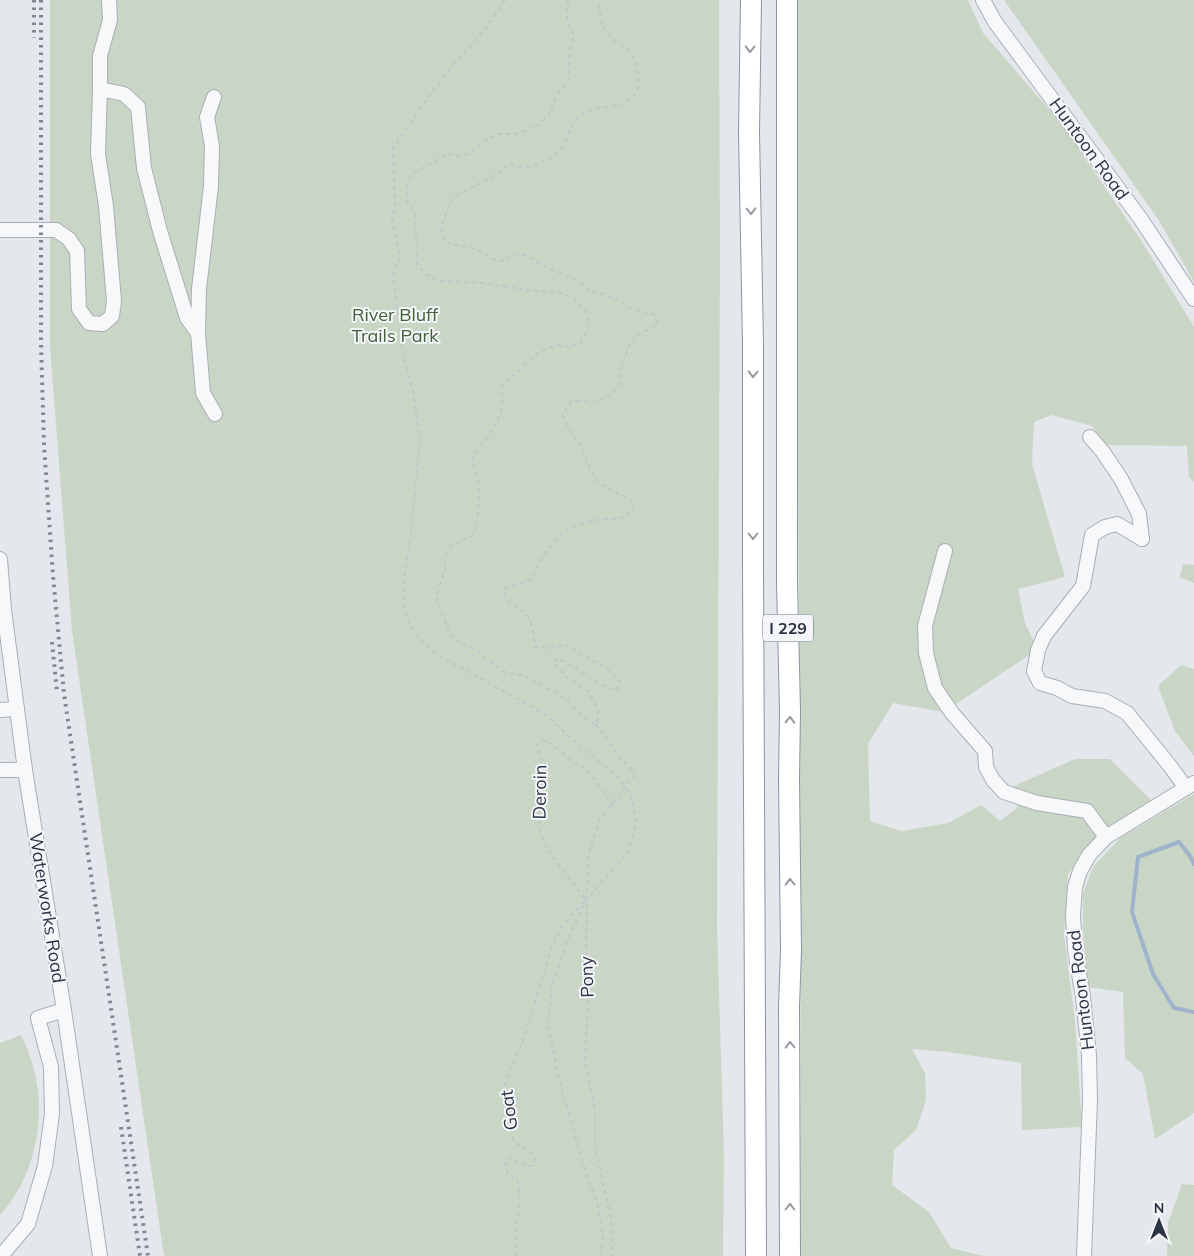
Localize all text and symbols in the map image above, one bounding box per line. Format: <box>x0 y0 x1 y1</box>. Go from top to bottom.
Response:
one-way arrow <box>745 45 755 53</box>
street label: Huntoon Road <box>1045 93 1134 204</box>
one-way arrow <box>746 208 756 215</box>
park label: River Bluff Trails Park <box>352 303 439 347</box>
one-way arrow <box>748 370 758 378</box>
one-way arrow <box>748 532 758 540</box>
road number: I 229 <box>763 614 813 641</box>
one-way arrow <box>785 716 795 724</box>
street label: Deroin <box>528 764 551 820</box>
street label: Waterworks Road <box>24 831 71 985</box>
one-way arrow <box>785 878 795 886</box>
street label: Huntoon Road <box>1062 929 1099 1051</box>
street label: Pony <box>574 955 599 998</box>
one-way arrow <box>785 1041 795 1048</box>
street label: Goat <box>495 1089 522 1132</box>
north arrow <box>1134 1196 1184 1246</box>
text: N <box>1154 1199 1164 1217</box>
one-way arrow <box>785 1203 795 1211</box>

